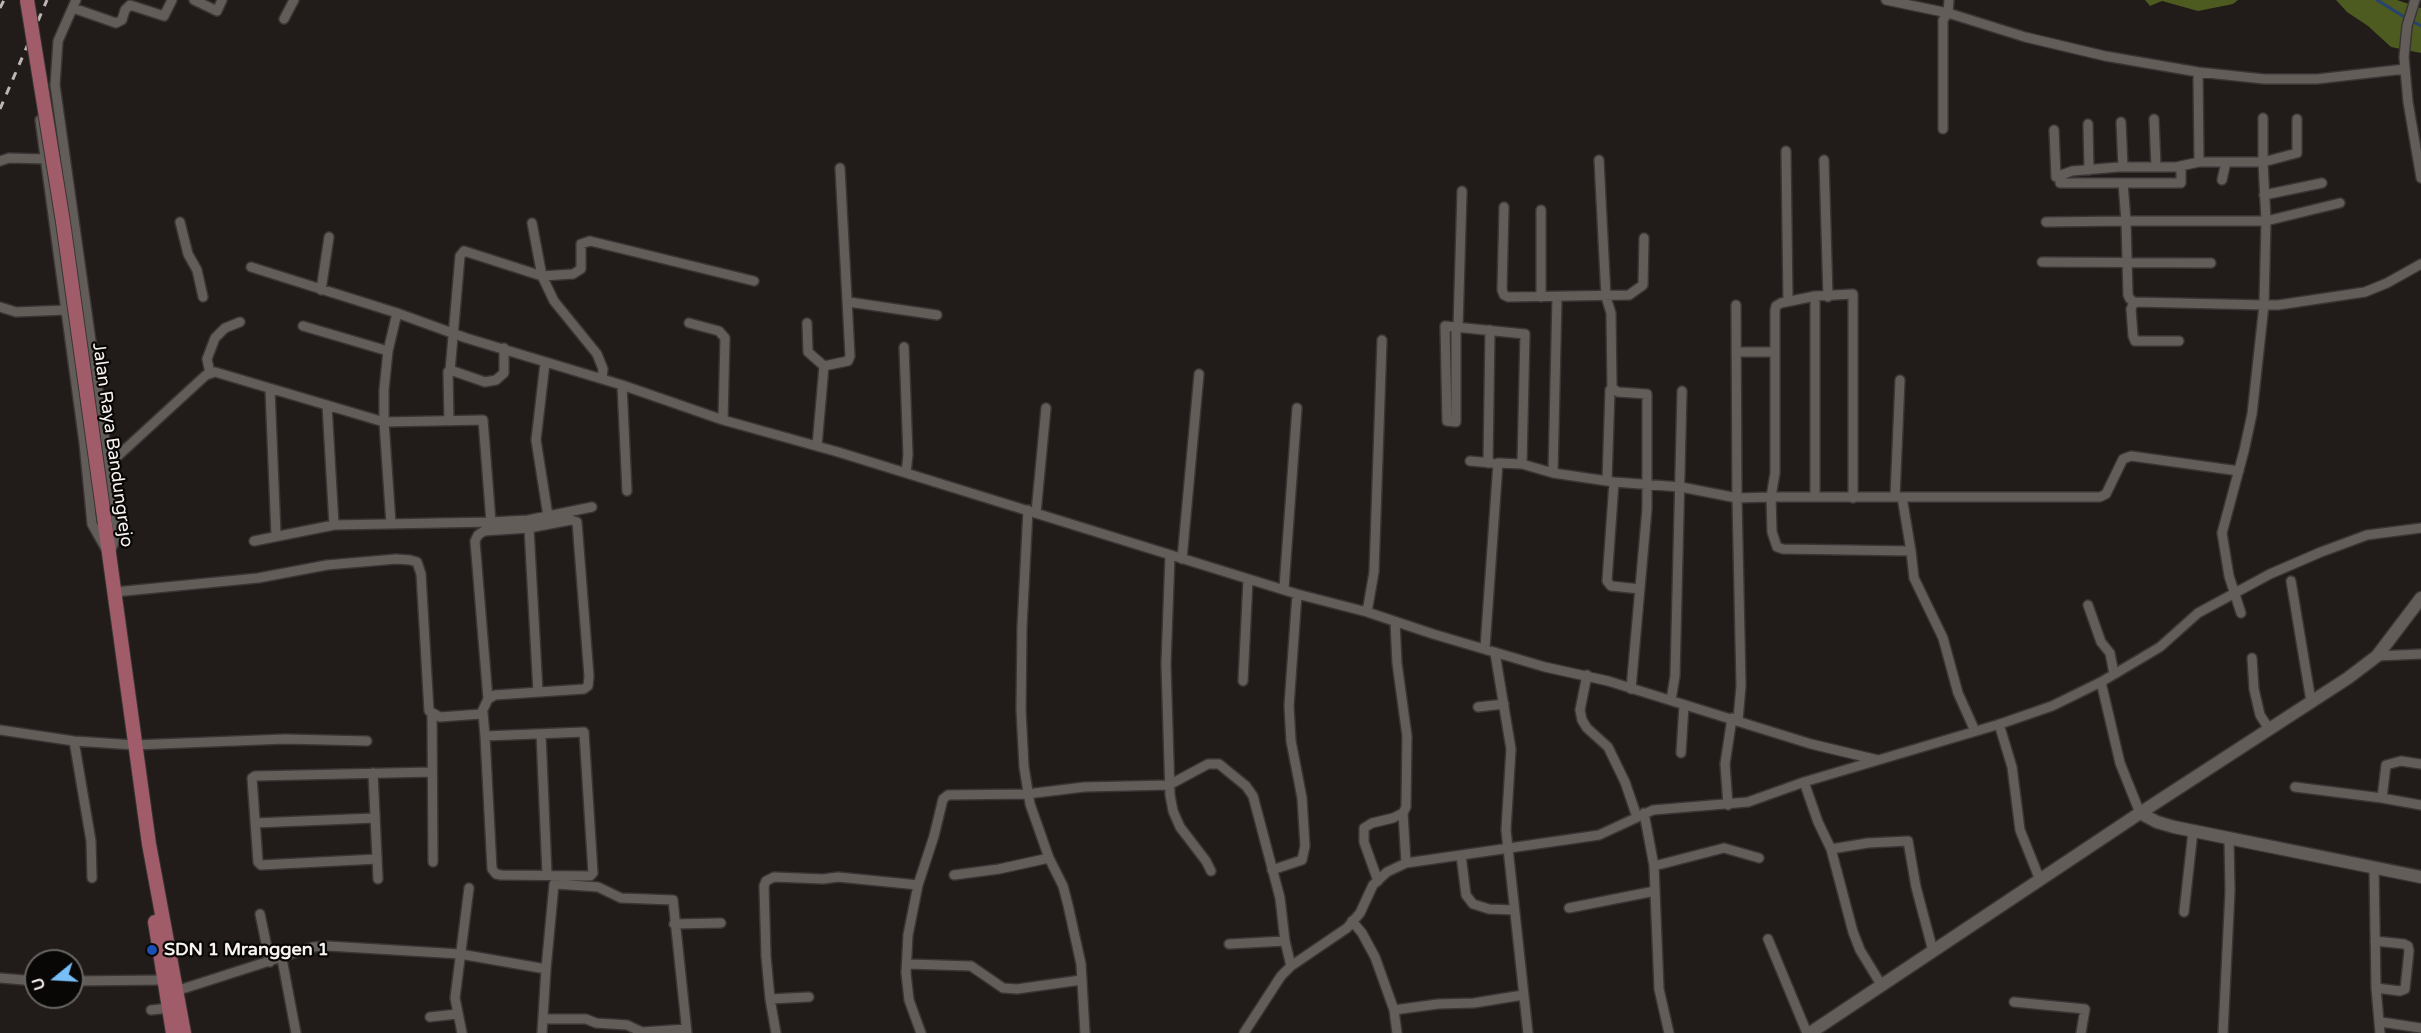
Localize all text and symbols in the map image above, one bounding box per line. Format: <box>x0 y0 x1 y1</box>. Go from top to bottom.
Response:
street label: Jalan Raya Bandungrejo <box>87 341 137 549</box>
place label: SDN 1 Mranggen 1 <box>164 939 329 961</box>
marker: SDN 1 Mranggen 1 <box>145 943 159 957</box>
north arrow <box>24 949 84 1009</box>
text: U <box>27 975 50 993</box>

